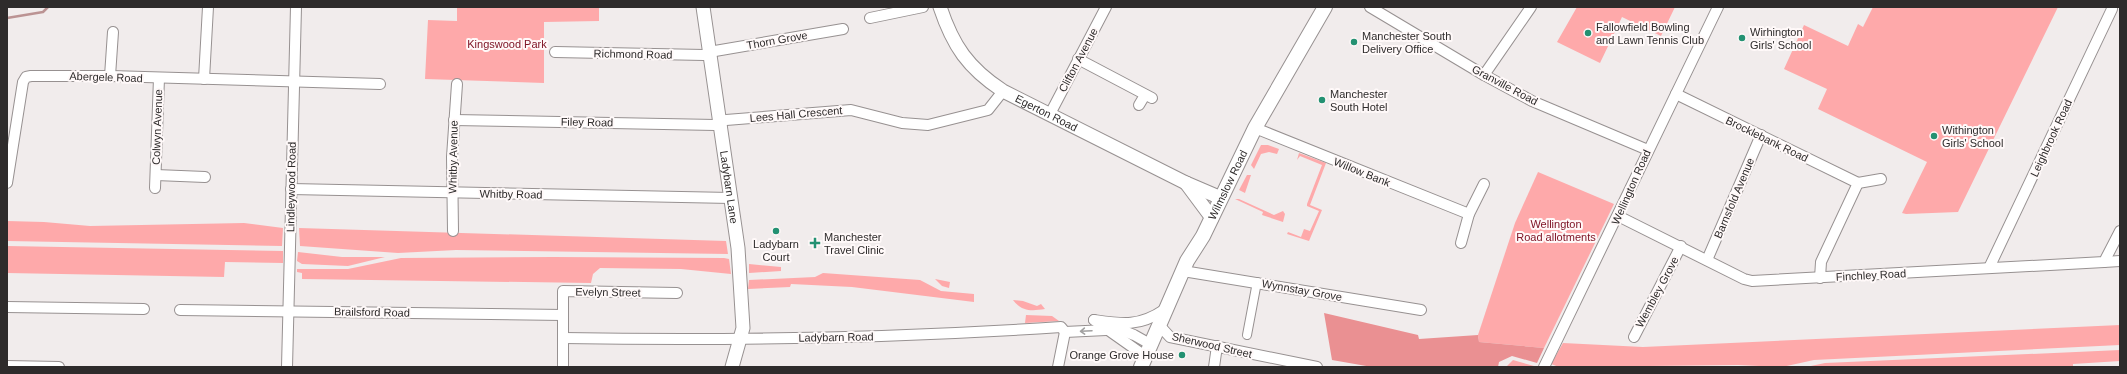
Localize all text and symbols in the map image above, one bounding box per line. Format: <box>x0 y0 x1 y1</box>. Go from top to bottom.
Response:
place label: Fallowfield Bowling and Lawn Tennis Club <box>1596 21 1704 46</box>
street label: Clifton Avenue <box>1056 26 1100 94</box>
place label: Wirhington Girls' School <box>1750 26 1811 51</box>
marker: Fallowfield Bowling and Lawn Tennis Club <box>1583 28 1593 38</box>
street label: Thorn Grove <box>746 29 808 51</box>
place label: Manchester South Delivery Office <box>1362 30 1451 55</box>
marker: Wirhington Girls' School <box>1737 33 1747 43</box>
marker: Manchester South Delivery Office <box>1349 37 1359 47</box>
park label: Kingswood Park <box>467 38 547 50</box>
street label: Richmond Road <box>593 47 673 61</box>
street label: Granville Road <box>1470 63 1540 107</box>
street label: Abergele Road <box>69 70 143 84</box>
place label: Manchester South Hotel <box>1330 88 1388 113</box>
street label: Colwyn Avenue <box>150 89 164 165</box>
street label: Egerton Road <box>1013 92 1079 133</box>
marker: Manchester South Hotel <box>1317 95 1327 105</box>
street label: Leighbrook Road <box>2028 97 2074 179</box>
street label: Lees Hall Crescent <box>749 104 843 124</box>
street label: Brocklebank Road <box>1724 114 1810 164</box>
street label: Filey Road <box>561 116 613 128</box>
street label: Whitby Avenue <box>446 120 460 194</box>
place label: Withington Girls' School <box>1942 124 2003 149</box>
marker: Withington Girls' School <box>1929 131 1939 141</box>
street label: Lindleywood Road <box>284 142 298 232</box>
street label: Wilmslow Road <box>1206 148 1249 222</box>
street label: Wellington Road <box>1609 148 1653 226</box>
street label: Ladybarn Lane <box>718 150 740 224</box>
street label: Willow Bank <box>1332 155 1392 189</box>
street label: Barnsfold Avenue <box>1712 156 1756 240</box>
street label: Whitby Road <box>479 187 543 201</box>
park label: Wellington Road allotments <box>1516 218 1596 243</box>
marker: Ladybarn Court <box>771 226 781 236</box>
place label: Manchester Travel Clinic <box>824 231 885 256</box>
marker: Manchester Travel Clinic <box>809 237 821 249</box>
place label: Ladybarn Court <box>753 238 799 263</box>
street label: Wembley Grove <box>1633 254 1681 330</box>
street label: Finchley Road <box>1836 267 1906 283</box>
street label: Wynnstay Grove <box>1261 277 1343 303</box>
street label: Evelyn Street <box>575 285 641 299</box>
street label: Brailsford Road <box>334 305 410 319</box>
one-way arrow <box>1080 327 1093 334</box>
street label: Ladybarn Road <box>798 330 874 344</box>
street label: Sherwood Street <box>1171 330 1253 360</box>
place label: Orange Grove House <box>1069 349 1174 361</box>
marker: Orange Grove House <box>1177 350 1187 360</box>

